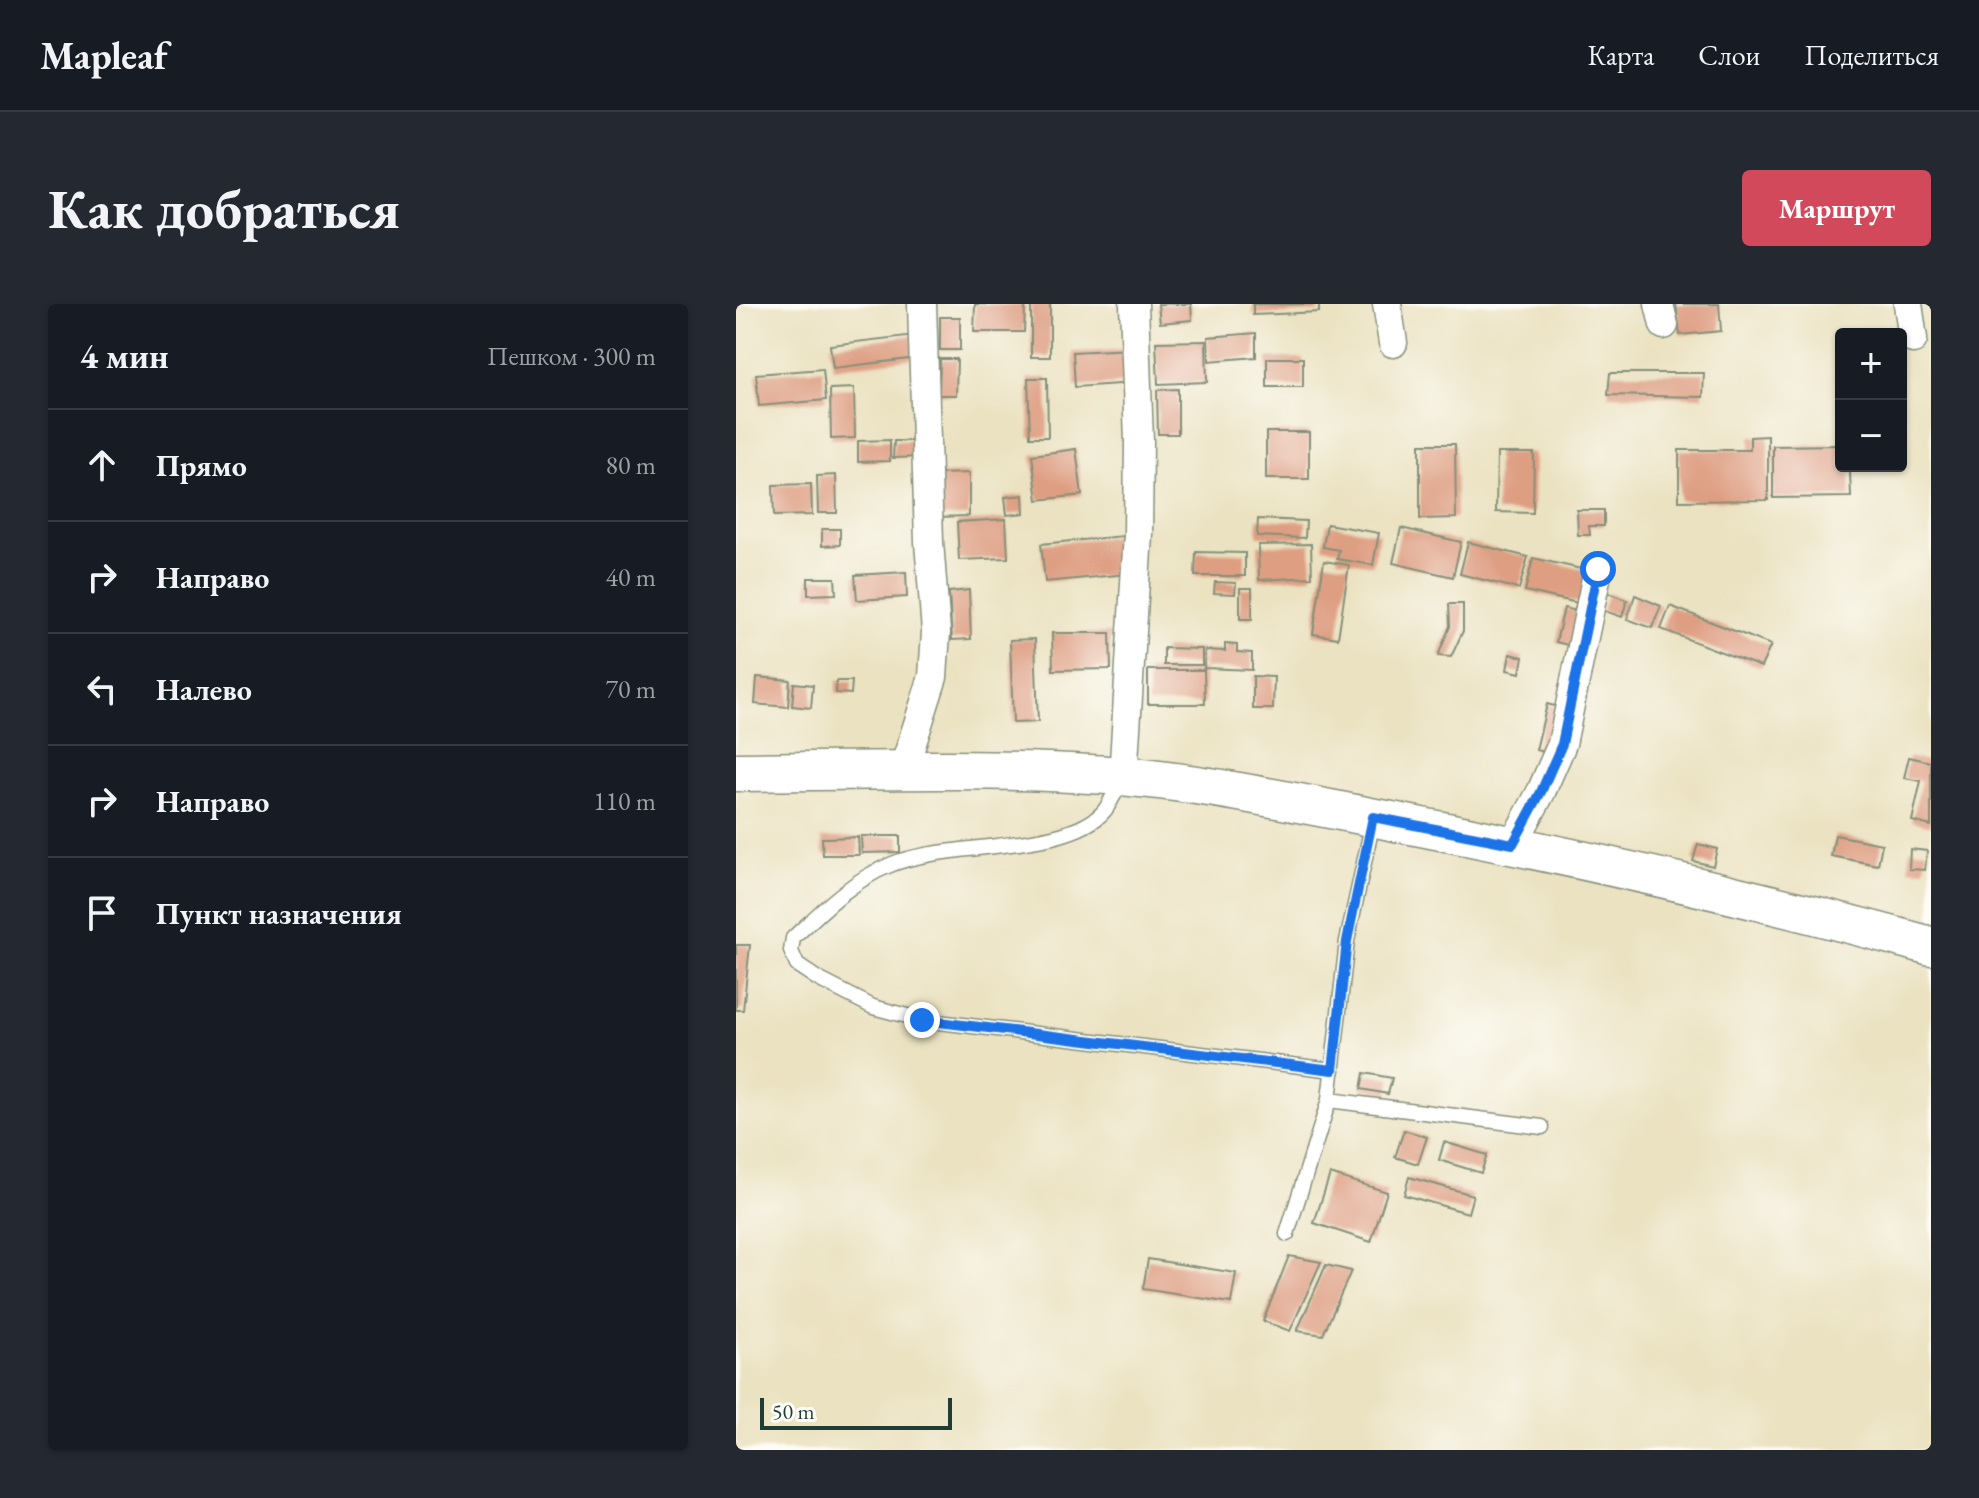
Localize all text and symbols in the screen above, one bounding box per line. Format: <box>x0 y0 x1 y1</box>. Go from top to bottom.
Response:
text: Mapleaf <box>40 31 167 80</box>
text: Карта <box>1587 37 1654 73</box>
text: Слои <box>1698 37 1760 73</box>
text: Поделиться <box>1804 37 1939 73</box>
button: Маршрут <box>1742 170 1931 246</box>
text: Как добраться <box>48 172 400 245</box>
map controls <box>1835 328 1907 472</box>
button: + <box>1835 328 1907 400</box>
text: 4 мин <box>80 334 169 378</box>
text: Пешком · 300 m <box>487 339 656 373</box>
button: − <box>1835 400 1907 472</box>
icon: ahead <box>80 443 124 487</box>
text: Прямо <box>156 446 247 485</box>
text: 80 m <box>606 448 656 482</box>
route start <box>1580 551 1616 587</box>
icon: right <box>80 555 124 599</box>
text: Направо <box>156 558 269 597</box>
text: 40 m <box>606 560 656 594</box>
icon: left <box>80 667 124 711</box>
text: Налево <box>156 670 252 709</box>
text: 70 m <box>606 672 656 706</box>
icon: right <box>80 779 124 823</box>
text: Направо <box>156 782 269 821</box>
text: 110 m <box>593 784 656 818</box>
icon: arrive <box>80 891 124 935</box>
text: Пункт назначения <box>156 894 402 933</box>
route end <box>904 1002 940 1038</box>
scale bar <box>760 1394 952 1430</box>
text: 50 m <box>772 1397 815 1426</box>

